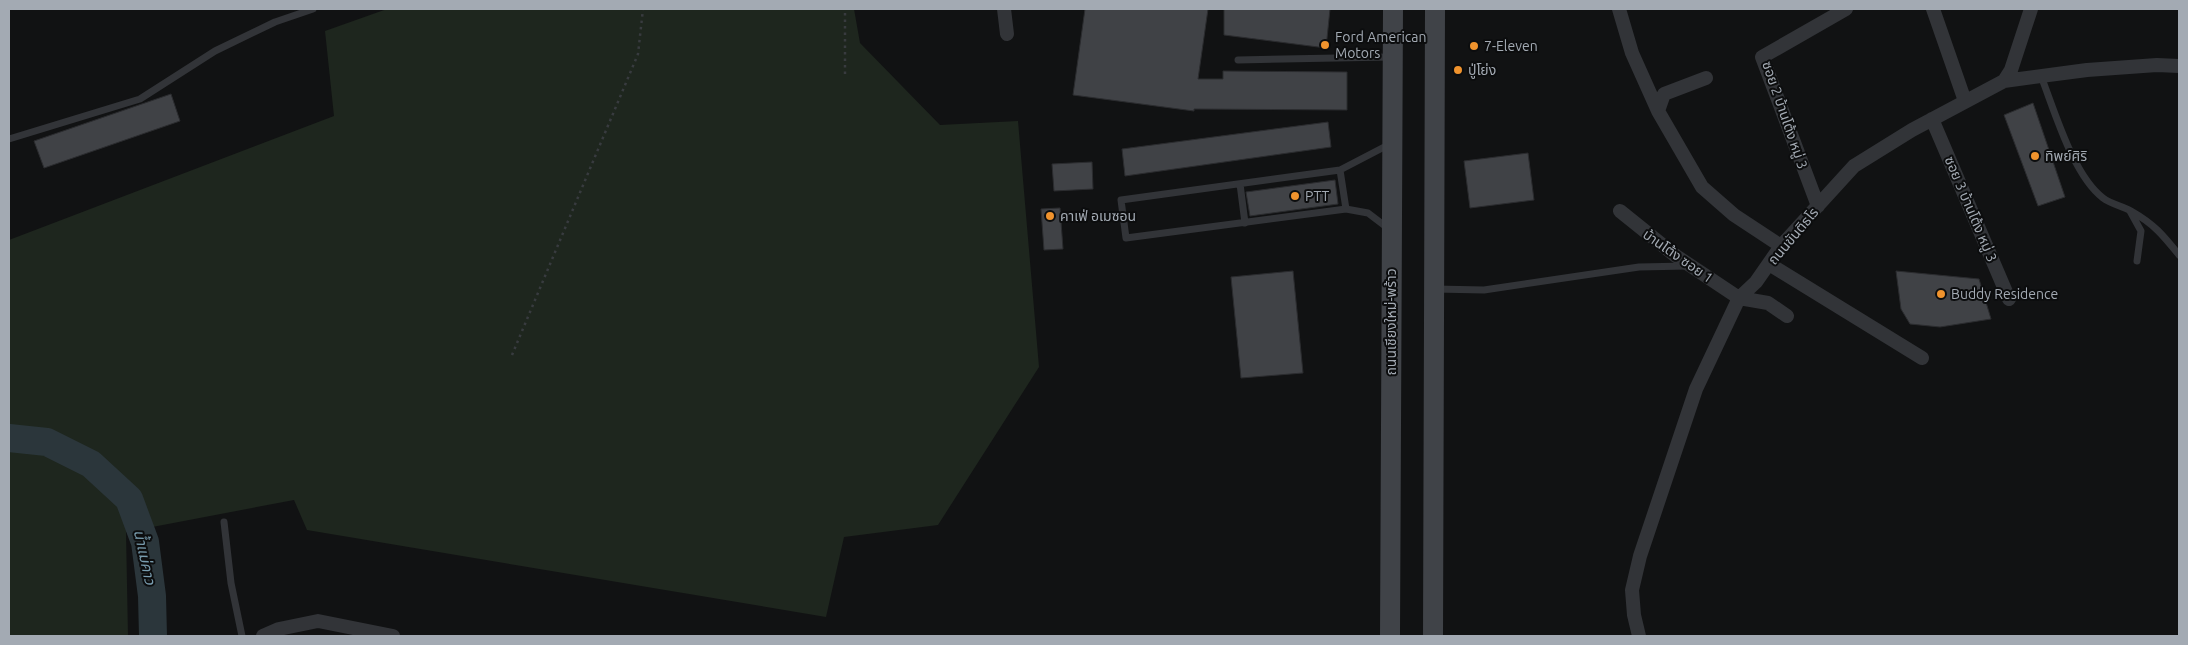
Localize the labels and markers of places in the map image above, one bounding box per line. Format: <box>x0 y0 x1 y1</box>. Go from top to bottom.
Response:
place label: Ford American Motors <box>1335 29 1427 61</box>
place label: 7-Eleven <box>1484 38 1538 54</box>
marker: Ford American Motors <box>1319 39 1331 51</box>
marker: 7-Eleven <box>1468 40 1480 52</box>
place label: ปู่โย่ง <box>1468 62 1496 79</box>
marker: ปู่โย่ง <box>1452 64 1464 76</box>
place label: ทิพย์ศิริ <box>2045 148 2087 164</box>
marker: ทิพย์ศิริ <box>2029 150 2041 162</box>
place label: PTT <box>1305 188 1330 204</box>
marker: PTT <box>1289 190 1301 202</box>
place label: คาเฟ่ อเมซอน <box>1060 208 1136 224</box>
marker: คาเฟ่ อเมซอน <box>1044 210 1056 222</box>
place label: Buddy Residence <box>1951 286 2058 302</box>
marker: Buddy Residence <box>1935 288 1947 300</box>

